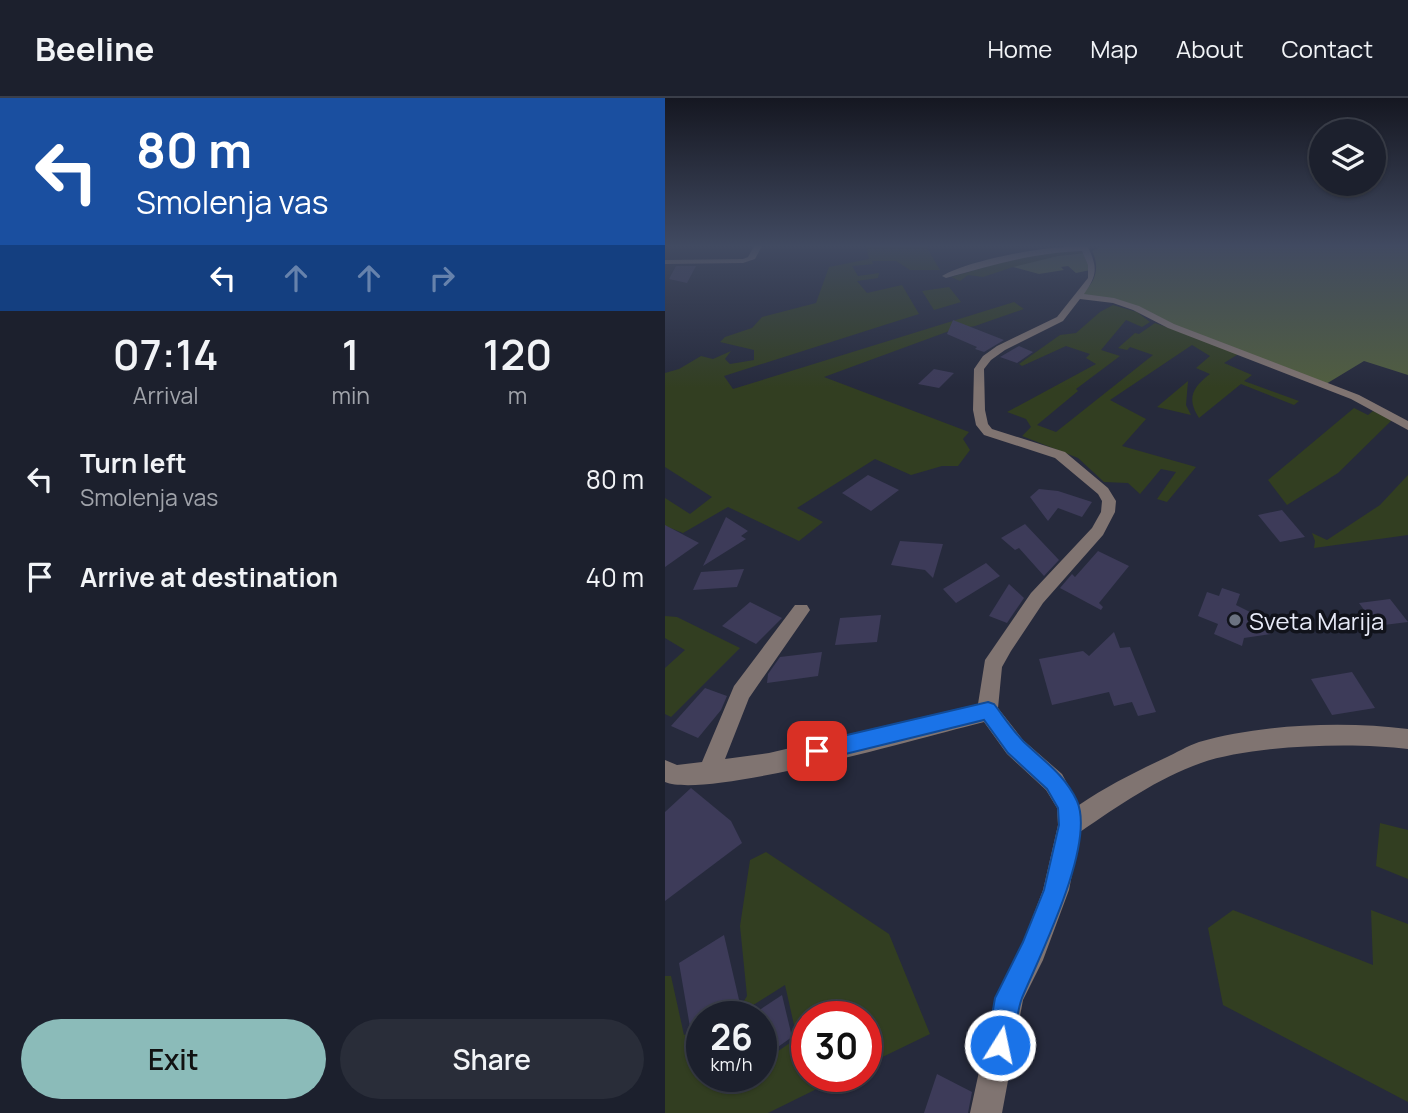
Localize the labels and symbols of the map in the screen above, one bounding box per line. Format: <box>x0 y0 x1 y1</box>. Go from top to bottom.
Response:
place label: Sveta Marija <box>1249 604 1384 637</box>
marker: Sveta Marija <box>1227 612 1243 628</box>
pin <box>787 721 847 781</box>
speed limit sign: 30 <box>791 1001 882 1092</box>
position arrow <box>963 1008 1037 1082</box>

